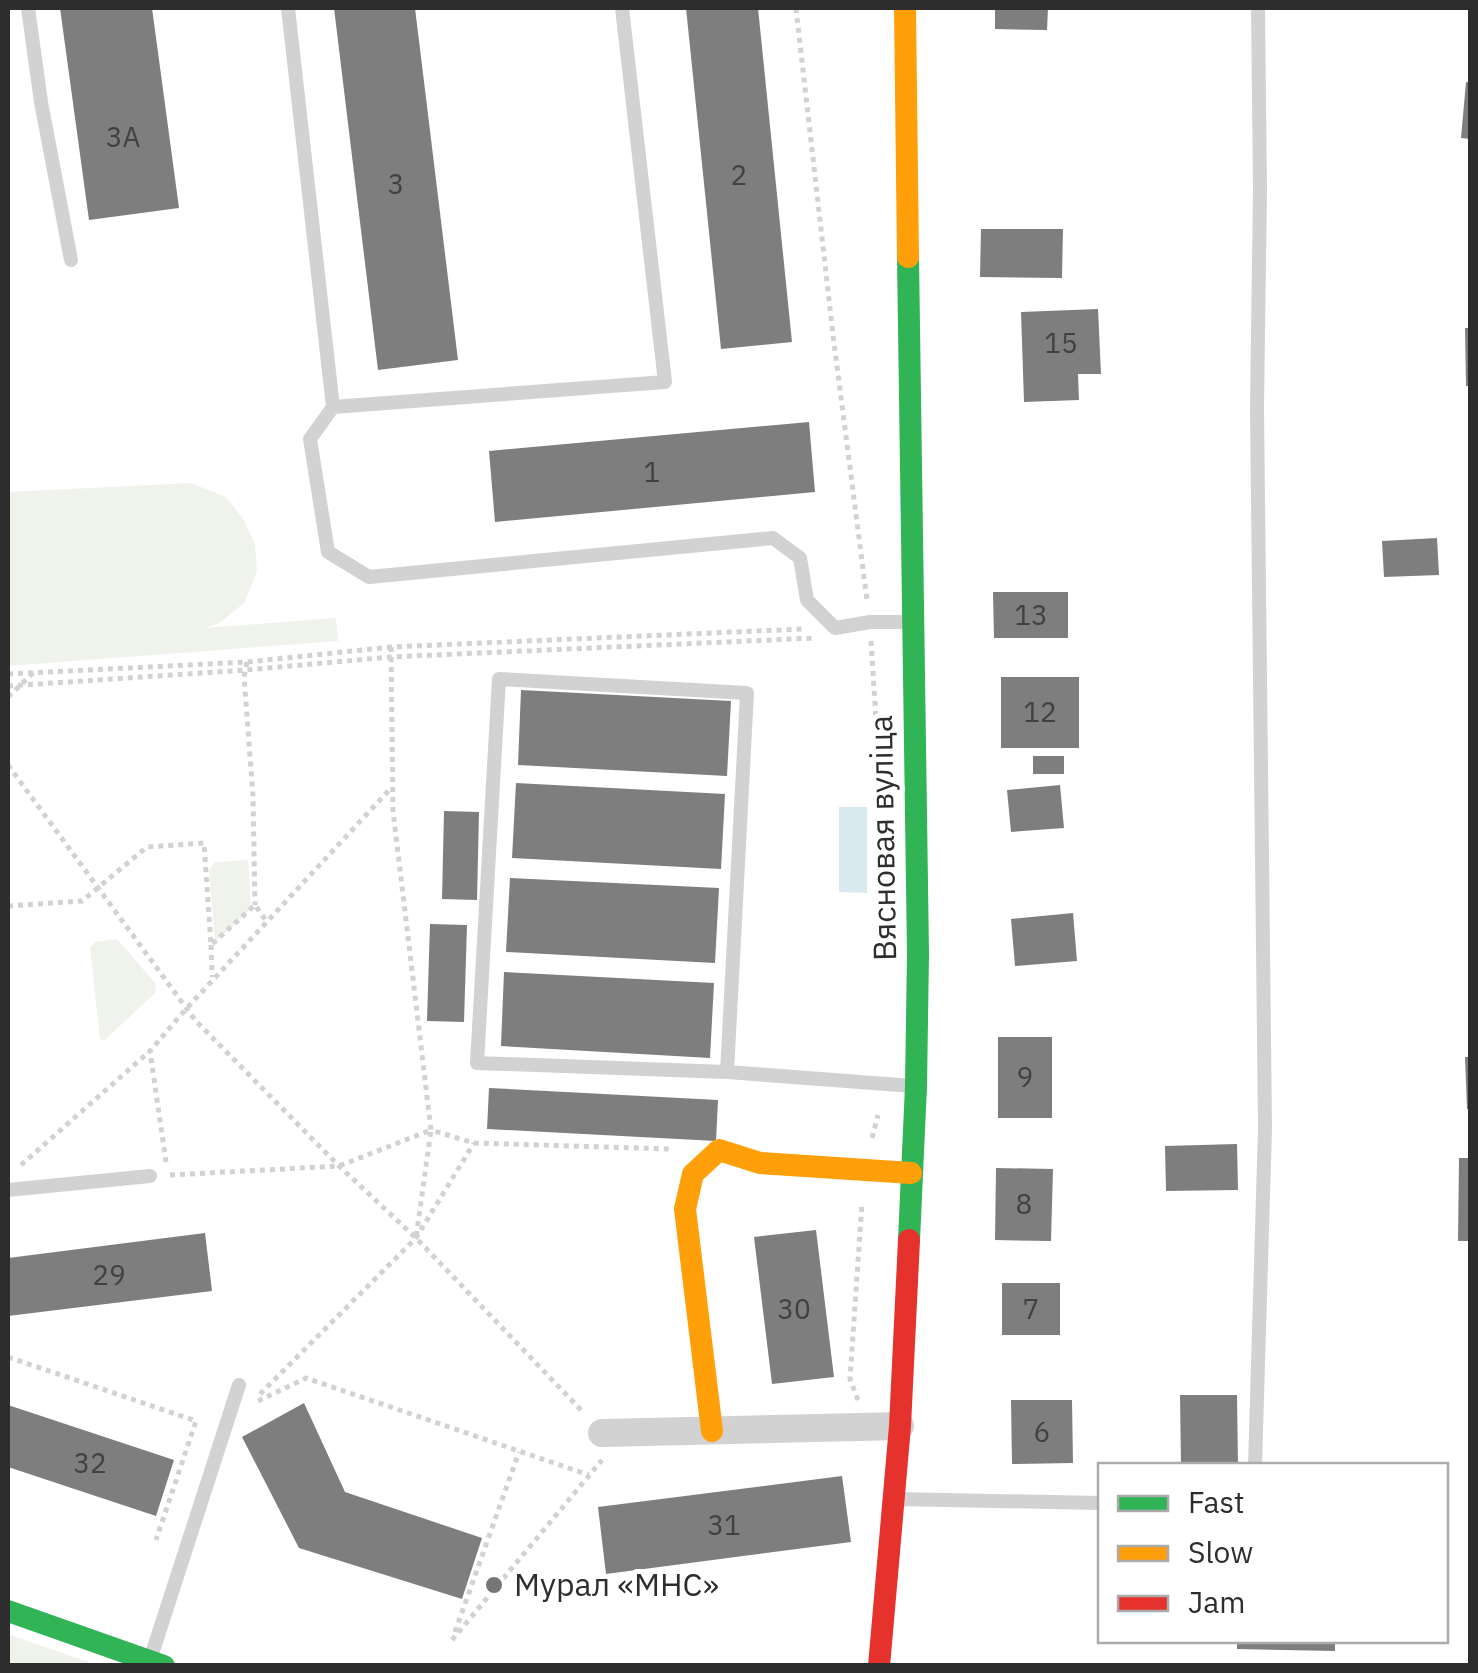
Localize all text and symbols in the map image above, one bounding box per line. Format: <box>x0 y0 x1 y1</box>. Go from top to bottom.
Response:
house number: 3А <box>106 118 140 155</box>
house number: 2 <box>731 156 747 193</box>
house number: 3 <box>388 165 404 202</box>
house number: 15 <box>1044 324 1078 361</box>
house number: 1 <box>644 453 660 490</box>
house number: 13 <box>1014 596 1048 633</box>
house number: 12 <box>1023 693 1057 730</box>
street label: Вясновая вуліца <box>859 715 905 961</box>
house number: 9 <box>1017 1058 1033 1095</box>
house number: 8 <box>1016 1185 1032 1222</box>
house number: 29 <box>92 1256 126 1293</box>
house number: 30 <box>777 1290 811 1327</box>
house number: 7 <box>1023 1290 1039 1327</box>
house number: 6 <box>1034 1413 1050 1450</box>
house number: 32 <box>73 1444 107 1481</box>
legend <box>1098 1463 1448 1643</box>
text: Fast <box>1188 1482 1245 1521</box>
house number: 31 <box>707 1506 741 1543</box>
text: Slow <box>1188 1532 1253 1571</box>
place label: Мурал «МНС» <box>514 1563 719 1605</box>
marker: Мурал «МНС» <box>483 1574 505 1596</box>
text: Jam <box>1188 1582 1246 1621</box>

